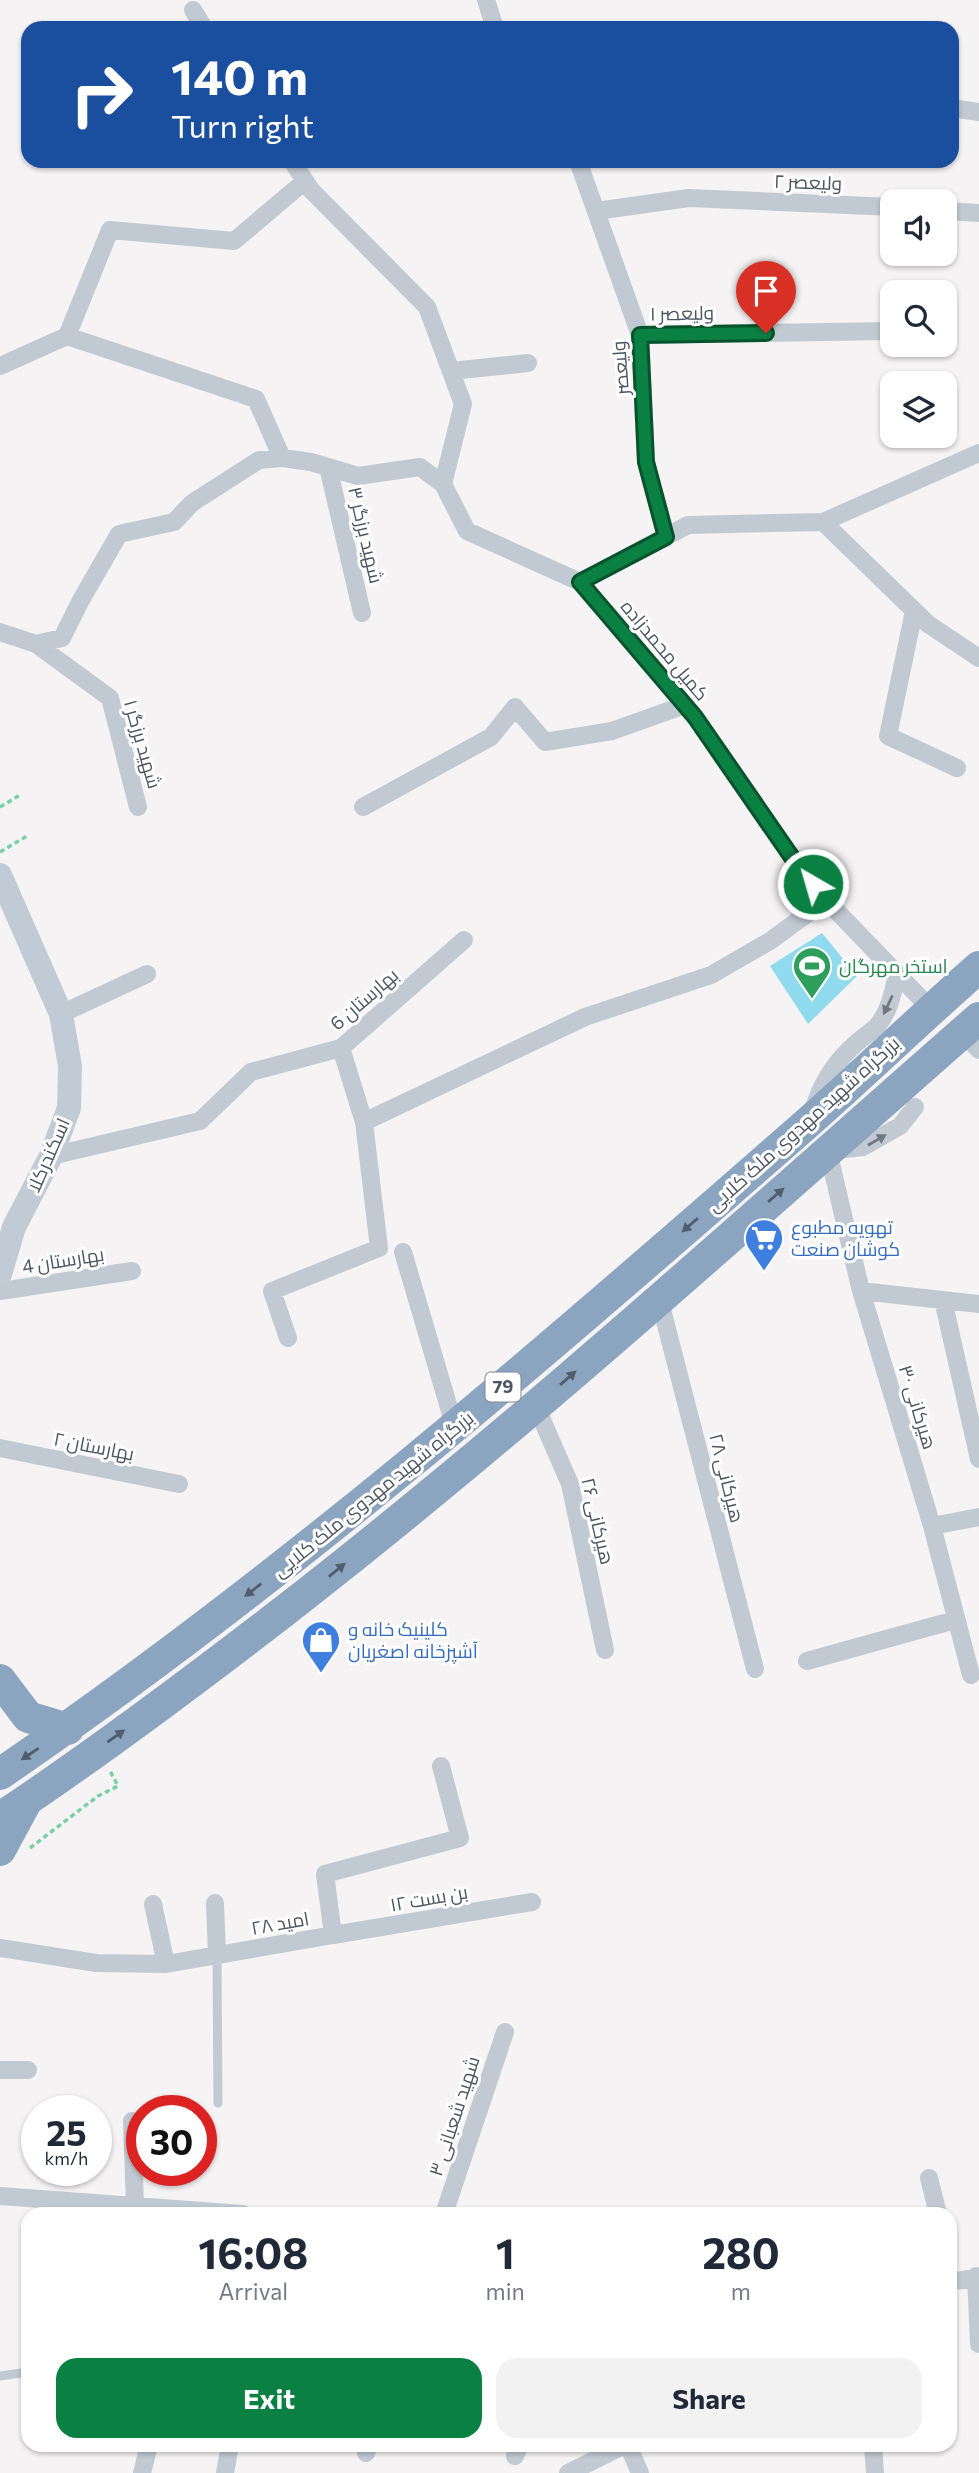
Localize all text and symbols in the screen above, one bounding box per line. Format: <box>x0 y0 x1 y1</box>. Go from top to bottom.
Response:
text: 140 m <box>171 45 308 105</box>
icon: right <box>56 49 147 140</box>
text: Turn right <box>171 105 314 145</box>
street label: ولیعصر ۲ <box>774 169 842 195</box>
map controls <box>880 189 957 448</box>
button: sound <box>880 189 957 266</box>
pin <box>736 261 796 333</box>
icon: arrive <box>747 272 785 310</box>
button: search <box>880 280 957 357</box>
street label: ولیعصر ۱ <box>650 300 714 326</box>
street label: ولیعصر <box>606 340 634 397</box>
button: layers <box>880 371 957 448</box>
street label: شهید برزگر ۳ <box>343 484 389 586</box>
street label: کمیل محمدزاده <box>616 595 714 705</box>
street label: شهید برزگر ۱ <box>119 697 167 791</box>
position arrow <box>776 847 850 921</box>
sports icon: استخر مهرگان <box>791 945 833 1000</box>
place label: استخر مهرگان <box>839 954 948 978</box>
street label: بهارستان 6 <box>325 963 403 1035</box>
one-way arrow <box>882 995 894 1015</box>
street label: بزرگراه شهید مهدوی ملک کلایی <box>702 1031 904 1217</box>
street label: اسکندرکلا <box>21 1114 75 1196</box>
one-way arrow <box>867 1134 887 1146</box>
one-way arrow <box>768 1188 785 1204</box>
place label: تهویه مطبوع کوشان صنعت <box>791 1215 900 1261</box>
one-way arrow <box>682 1217 699 1232</box>
supermarket icon: تهویه مطبوع کوشان صنعت <box>743 1217 785 1272</box>
street label: بهارستان 4 <box>20 1242 106 1278</box>
street label: هیرکانی ۳۰ <box>894 1362 942 1452</box>
one-way arrow <box>560 1371 577 1386</box>
road number: 79 <box>486 1372 520 1402</box>
street label: بزرگراه شهید مهدوی ملک کلایی <box>268 1406 478 1582</box>
street label: بهارستان ۲ <box>52 1426 136 1466</box>
street label: هیرکانی ۲۸ <box>704 1431 750 1525</box>
street label: هیرکانی ۲۶ <box>576 1475 620 1567</box>
one-way arrow <box>327 1562 345 1577</box>
one-way arrow <box>244 1583 262 1598</box>
place label: کلینیک خانه و آشپزخانه اصغریان <box>348 1617 478 1664</box>
shop icon: کلینیک خانه و آشپزخانه اصغریان <box>300 1619 342 1674</box>
one-way arrow <box>107 1729 125 1743</box>
one-way arrow <box>20 1747 39 1760</box>
street label: بن بست ۱۲ <box>388 1879 470 1917</box>
street label: امید ۲۸ <box>249 1906 311 1939</box>
street label: شهید شعبانی ۳ <box>423 2053 485 2179</box>
speed limit sign: 30 <box>126 2095 217 2186</box>
text: 25 <box>46 2110 87 2153</box>
text: km/h <box>45 2147 88 2169</box>
text: 16:08 <box>198 2226 308 2278</box>
text: 1 <box>496 2226 515 2278</box>
text: 280 <box>702 2226 780 2278</box>
text: Arrival <box>219 2277 288 2305</box>
text: min <box>486 2277 525 2305</box>
text: m <box>731 2277 751 2305</box>
button: Exit <box>56 2358 482 2438</box>
button: Share <box>496 2358 922 2438</box>

